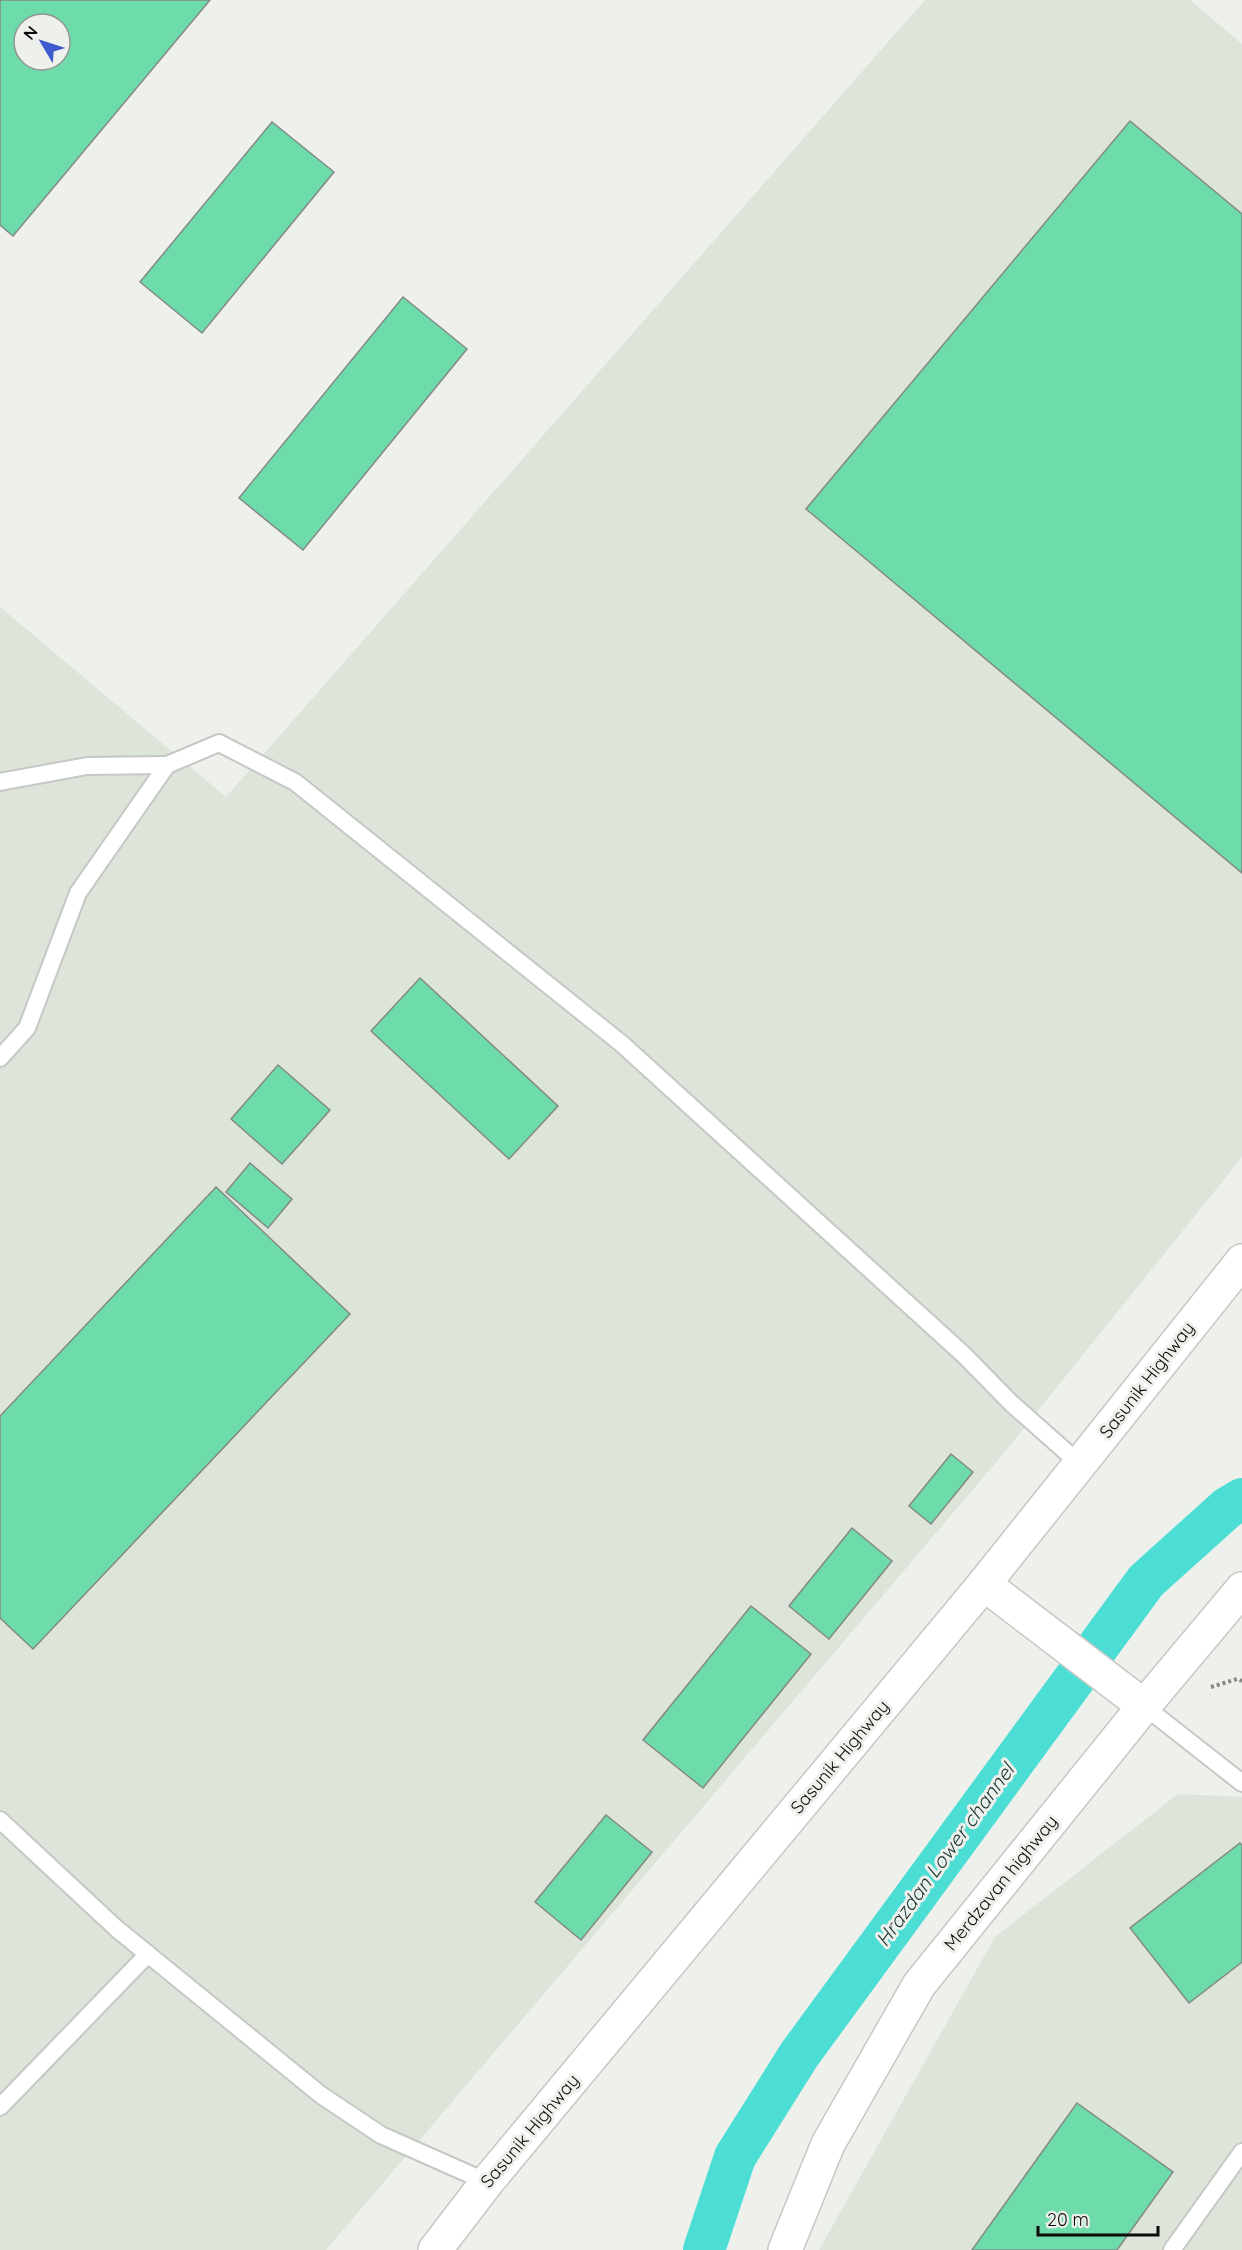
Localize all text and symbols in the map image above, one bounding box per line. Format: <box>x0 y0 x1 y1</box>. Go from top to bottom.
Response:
north arrow <box>12 12 72 72</box>
text: N <box>19 22 42 43</box>
street label: Sasunik Highway <box>1094 1317 1199 1443</box>
street label: Sasunik Highway <box>785 1695 894 1818</box>
water label: Hrazdan Lower channel <box>870 1757 1021 1951</box>
street label: Merdzavan highway <box>939 1810 1062 1955</box>
street label: Sasunik Highway <box>475 2069 584 2192</box>
scale bar <box>1038 2199 1158 2237</box>
text: 20 m <box>1047 2208 1089 2231</box>

